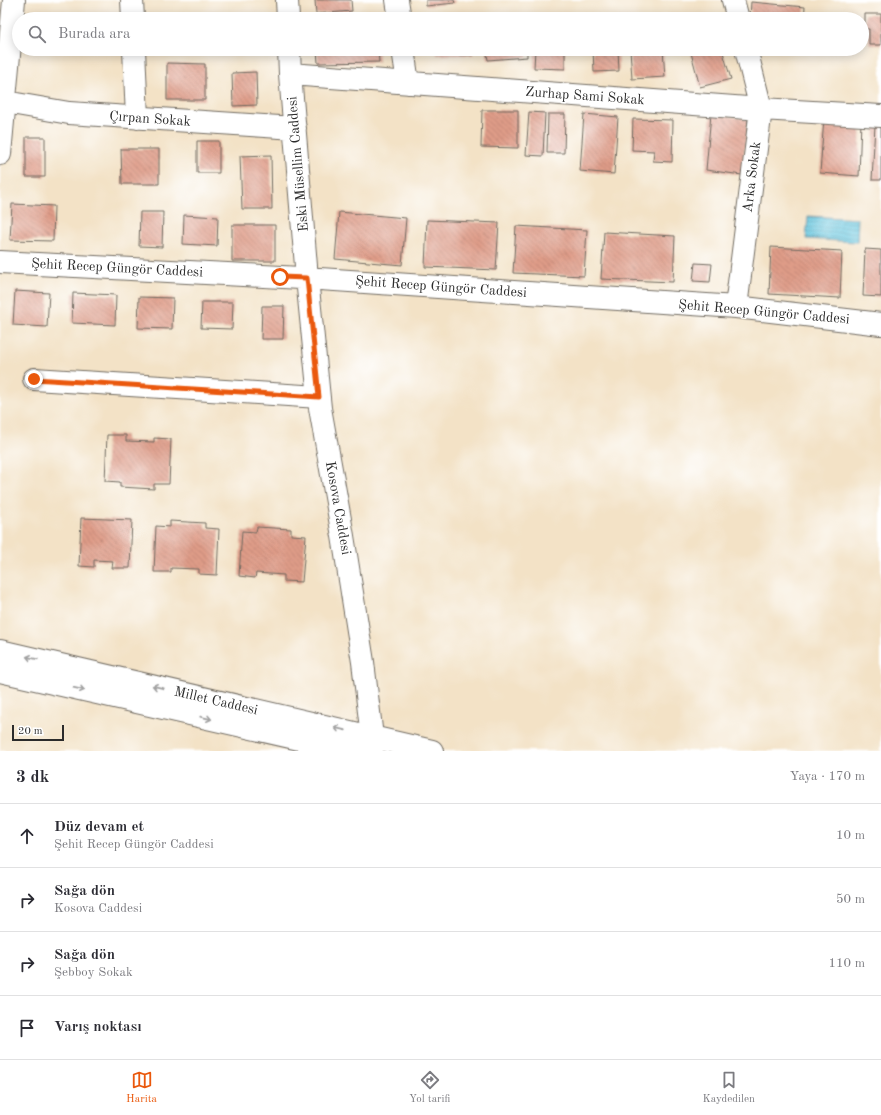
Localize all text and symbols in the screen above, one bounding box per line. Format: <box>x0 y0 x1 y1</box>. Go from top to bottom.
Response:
search box <box>12 12 869 56</box>
icon: search <box>26 23 48 45</box>
text: Burada ara <box>58 27 130 42</box>
street label: Zurhap Sami Sokak <box>525 85 645 107</box>
street label: Eski Müsellim Caddesi <box>285 95 311 232</box>
street label: Çırpan Sokak <box>109 109 191 129</box>
street label: Arka Sokak <box>741 141 763 213</box>
street label: Şehit Recep Güngör Caddesi <box>31 257 203 280</box>
route start <box>271 268 289 286</box>
street label: Şehit Recep Güngör Caddesi <box>355 274 527 300</box>
street label: Şehit Recep Güngör Caddesi <box>678 298 850 326</box>
route end <box>25 370 43 388</box>
street label: Kosova Caddesi <box>323 460 353 556</box>
one-way arrow <box>26 654 39 662</box>
one-way arrow <box>152 683 165 691</box>
one-way arrow <box>72 685 85 693</box>
street label: Millet Caddesi <box>173 685 259 717</box>
one-way arrow <box>199 714 212 722</box>
scale bar <box>12 723 64 742</box>
one-way arrow <box>333 725 346 733</box>
text: 20 m <box>18 726 43 737</box>
text: 3 dk <box>16 769 49 786</box>
text: Yaya · 170 m <box>790 770 865 783</box>
text: Düz devam et <box>54 820 144 835</box>
icon: ahead <box>16 825 38 847</box>
text: 10 m <box>836 829 865 842</box>
text: Şehit Recep Güngör Caddesi <box>54 838 214 851</box>
text: Sağa dön <box>54 884 115 899</box>
icon: right <box>16 889 38 911</box>
text: 50 m <box>836 893 865 906</box>
text: Kosova Caddesi <box>54 902 142 915</box>
text: Sağa dön <box>54 948 115 963</box>
icon: right <box>16 953 38 975</box>
text: 110 m <box>828 957 865 970</box>
text: Şebboy Sokak <box>54 966 133 979</box>
icon: arrive <box>16 1017 38 1039</box>
text: Varış noktası <box>54 1020 142 1035</box>
tab: Harita <box>126 1069 157 1107</box>
tab: Yol tarifi <box>409 1069 450 1107</box>
tab: Kaydedilen <box>703 1069 755 1107</box>

